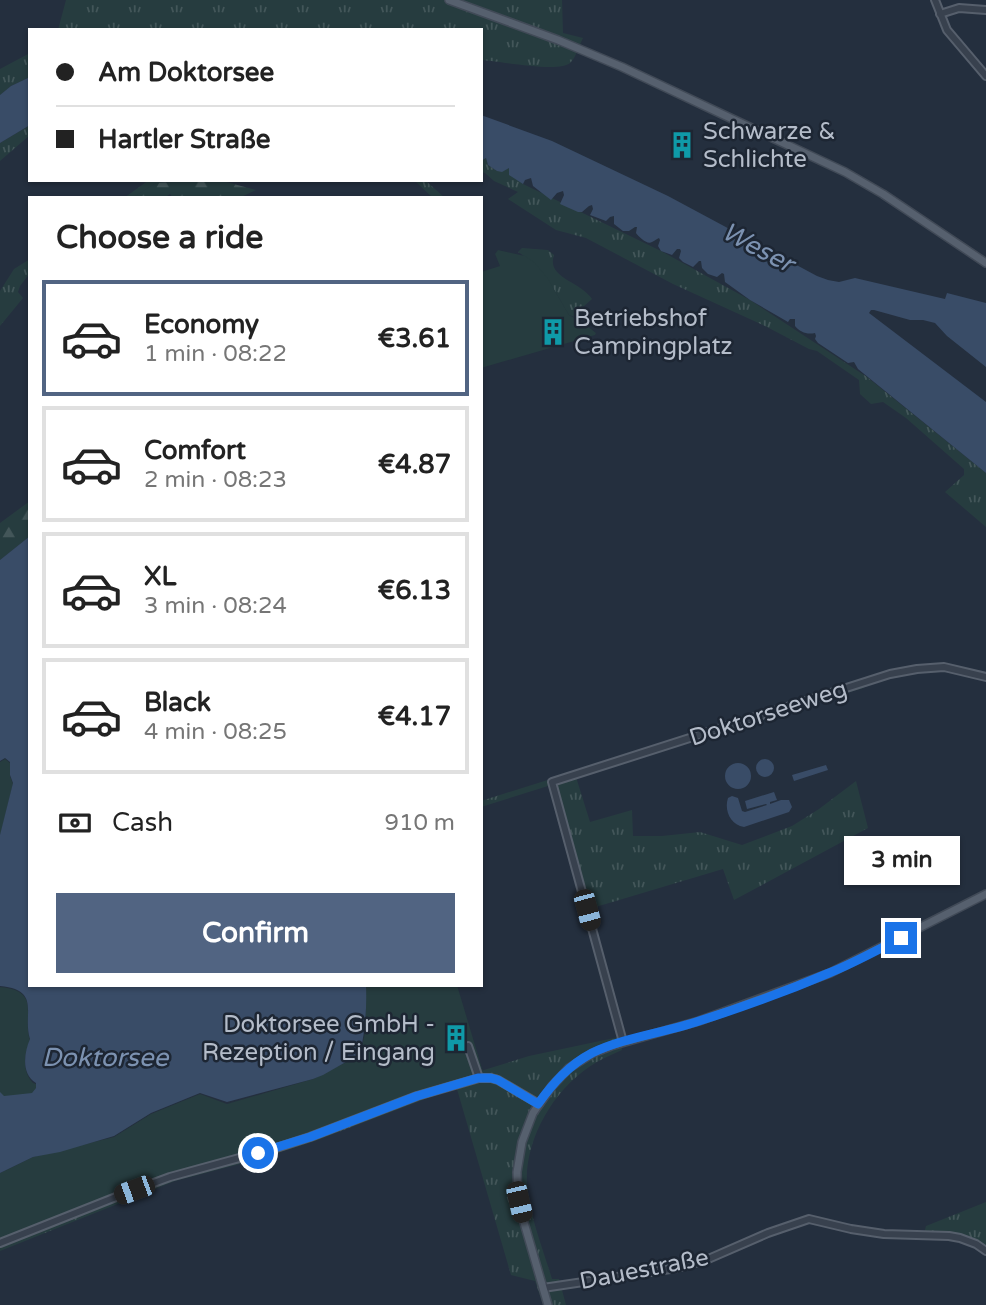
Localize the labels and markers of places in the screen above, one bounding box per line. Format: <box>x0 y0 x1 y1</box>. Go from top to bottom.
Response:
place label: Schwarze & Schlichte <box>703 117 836 174</box>
building icon: Schwarze & Schlichte <box>667 130 697 160</box>
place label: Betriebshof Campingplatz <box>574 304 733 361</box>
building icon: Betriebshof Campingplatz <box>538 317 568 347</box>
place label: Doktorsee GmbH - Rezeption / Eingang <box>202 1010 435 1067</box>
building icon: Doktorsee GmbH - Rezeption / Eingang <box>441 1023 471 1053</box>

